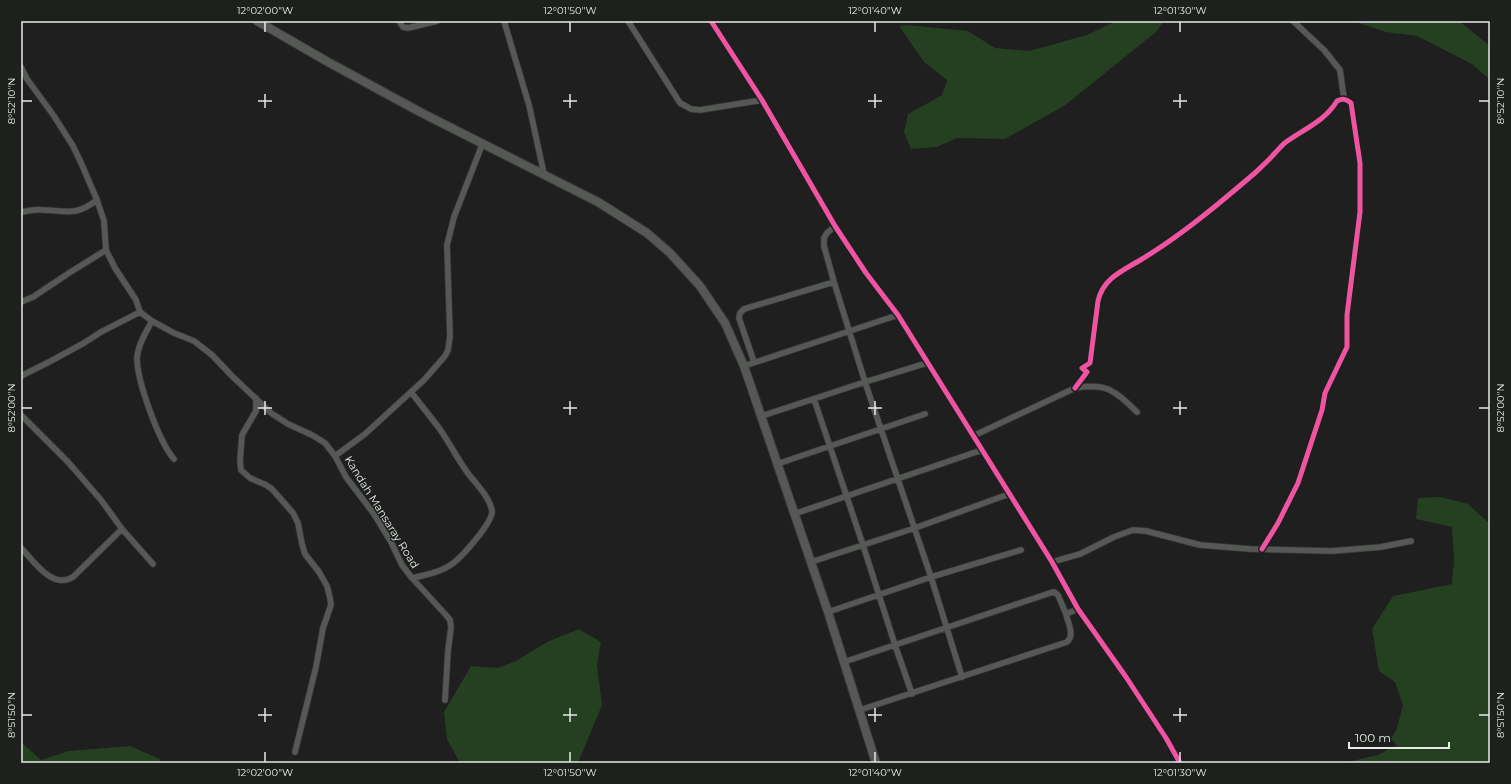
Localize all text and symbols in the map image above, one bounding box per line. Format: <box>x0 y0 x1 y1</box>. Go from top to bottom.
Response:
text: 12°02'00"W <box>237 4 293 17</box>
text: 12°01'50"W <box>543 4 597 17</box>
text: 12°01'40"W <box>848 4 902 17</box>
text: 12°01'30"W <box>1153 4 1207 17</box>
text: 8°52'10"N <box>5 78 18 124</box>
text: 8°52'10"N <box>1494 78 1507 124</box>
text: 8°52'00"N <box>5 383 18 433</box>
text: 8°52'00"N <box>1494 383 1507 433</box>
street label: Kandah Mansaray Road <box>342 453 422 571</box>
text: 8°51'50"N <box>5 692 18 738</box>
text: 8°51'50"N <box>1494 692 1507 738</box>
scale bar <box>1349 724 1449 750</box>
text: 100 m <box>1355 730 1391 745</box>
text: 12°02'00"W <box>237 766 293 779</box>
text: 12°01'50"W <box>543 766 597 779</box>
text: 12°01'40"W <box>848 766 902 779</box>
text: 12°01'30"W <box>1153 766 1207 779</box>

